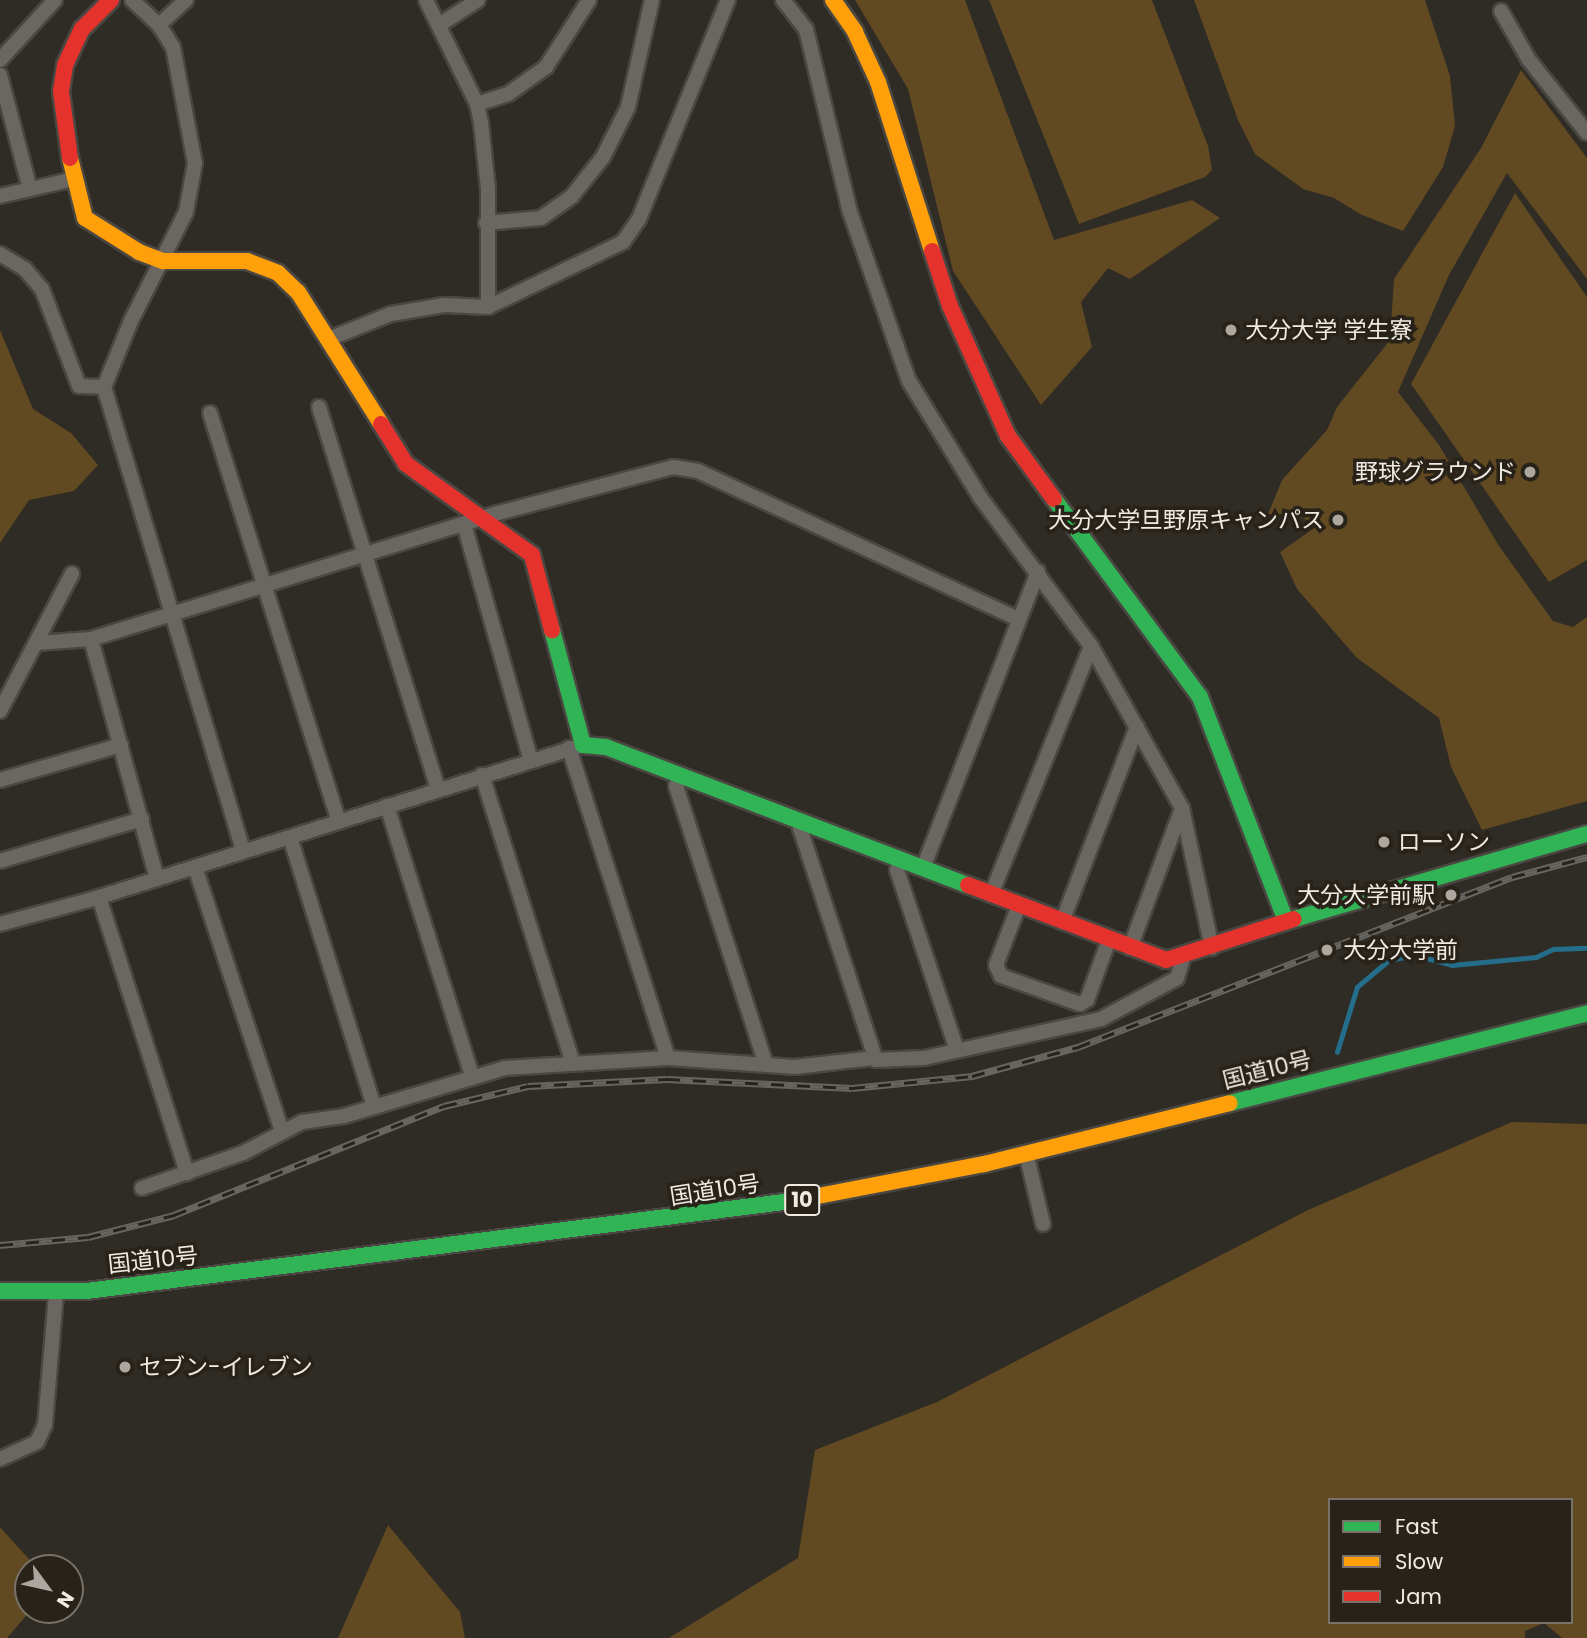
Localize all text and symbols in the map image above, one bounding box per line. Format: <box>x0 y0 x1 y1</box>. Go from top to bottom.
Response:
place label: 大分大学 学生寮 <box>1245 316 1412 344</box>
marker: 大分大学 学生寮 <box>1223 322 1239 338</box>
place label: 野球グラウンド <box>1355 458 1516 486</box>
marker: 野球グラウンド <box>1522 464 1538 480</box>
place label: 大分大学旦野原キャンパス <box>1048 506 1324 534</box>
marker: 大分大学旦野原キャンパス <box>1330 512 1346 528</box>
place label: ローソン <box>1398 828 1490 856</box>
marker: ローソン <box>1376 834 1392 850</box>
place label: 大分大学前駅 <box>1297 881 1435 909</box>
marker: 大分大学前駅 <box>1441 885 1461 905</box>
place label: 大分大学前 <box>1343 936 1458 964</box>
marker: 大分大学前 <box>1317 940 1337 960</box>
street label: 国道10号 <box>1220 1046 1314 1094</box>
street label: 国道10号 <box>668 1169 762 1211</box>
road number: 10 <box>783 1182 821 1218</box>
street label: 国道10号 <box>106 1242 200 1278</box>
place label: セブン-イレブン <box>139 1353 313 1381</box>
marker: セブン-イレブン <box>117 1359 133 1375</box>
legend <box>1328 1498 1573 1624</box>
text: Fast <box>1395 1512 1438 1541</box>
text: Slow <box>1395 1547 1443 1576</box>
north arrow <box>14 1554 84 1624</box>
text: Jam <box>1395 1582 1442 1611</box>
text: N <box>50 1586 81 1613</box>

